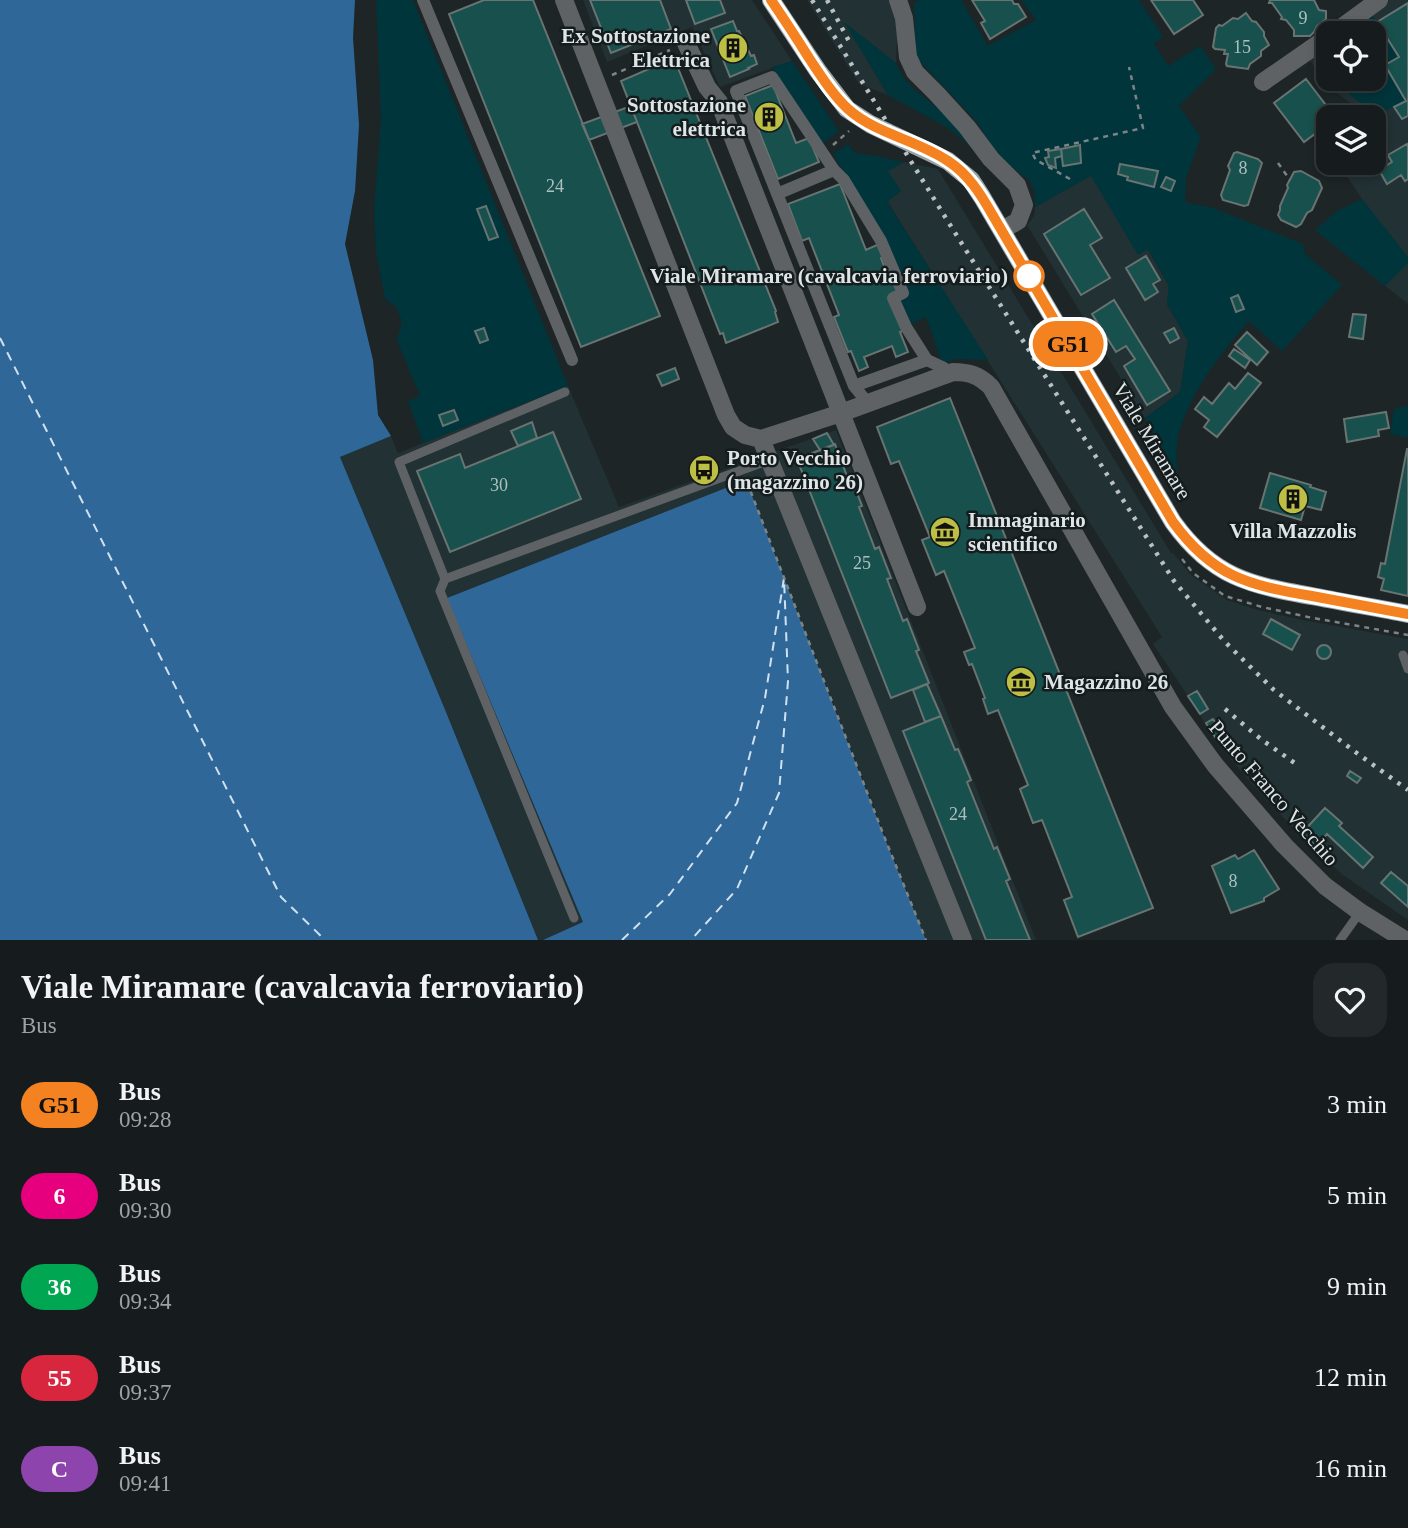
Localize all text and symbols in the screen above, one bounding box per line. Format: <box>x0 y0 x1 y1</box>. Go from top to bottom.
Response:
house number: 9 <box>1299 8 1308 28</box>
map controls <box>1316 21 1386 175</box>
button: locate <box>1316 21 1386 91</box>
place label: Ex Sottostazione Elettrica <box>561 24 710 72</box>
building icon: Ex Sottostazione Elettrica <box>716 31 750 65</box>
house number: 15 <box>1233 37 1251 57</box>
place label: Sottostazione elettrica <box>627 93 746 141</box>
building icon: Sottostazione elettrica <box>752 100 786 134</box>
button: layers <box>1316 105 1386 175</box>
house number: 8 <box>1239 158 1248 178</box>
house number: 24 <box>546 176 564 196</box>
marker: Viale Miramare (cavalcavia ferroviario) <box>1014 261 1044 291</box>
place label: Viale Miramare (cavalcavia ferroviario) <box>650 264 1008 288</box>
line badge: G51 <box>1028 321 1108 367</box>
text: G51 <box>1047 331 1089 357</box>
street label: Viale Miramare <box>1108 378 1196 504</box>
place label: Porto Vecchio (magazzino 26) <box>727 446 863 494</box>
bus stop icon: Porto Vecchio (magazzino 26) <box>687 453 721 487</box>
house number: 30 <box>490 475 508 495</box>
building icon: Villa Mazzolis <box>1276 482 1310 516</box>
place label: Immaginario scientifico <box>968 508 1086 556</box>
museum icon: Immaginario scientifico <box>928 515 962 549</box>
place label: Villa Mazzolis <box>1230 519 1356 543</box>
house number: 25 <box>853 553 871 573</box>
museum icon: Magazzino 26 <box>1004 665 1038 699</box>
place label: Magazzino 26 <box>1044 670 1168 694</box>
street label: Punto Franco Vecchio <box>1204 715 1344 871</box>
house number: 24 <box>949 804 967 824</box>
house number: 8 <box>1229 871 1238 891</box>
button: heart <box>1313 963 1387 1037</box>
text: Viale Miramare (cavalcavia ferroviario) <box>21 969 584 1005</box>
text: Bus <box>21 1013 57 1038</box>
text: Bus <box>119 1077 161 1106</box>
text: 3 min <box>1327 1090 1387 1119</box>
text: G51 <box>38 1092 81 1118</box>
text: 09:28 <box>119 1107 171 1132</box>
text: Bus <box>119 1168 161 1197</box>
text: 5 min <box>1327 1181 1387 1210</box>
text: 6 <box>54 1183 66 1209</box>
text: 09:30 <box>119 1198 171 1223</box>
text: Bus <box>119 1259 161 1288</box>
text: 9 min <box>1327 1272 1387 1301</box>
text: 36 <box>48 1274 72 1300</box>
text: 09:34 <box>119 1289 171 1314</box>
text: Bus <box>119 1350 161 1379</box>
text: 12 min <box>1314 1363 1387 1392</box>
text: 55 <box>48 1365 72 1391</box>
text: 09:37 <box>119 1380 171 1405</box>
text: Bus <box>119 1441 161 1470</box>
text: 16 min <box>1314 1454 1387 1483</box>
text: C <box>51 1456 68 1482</box>
text: 09:41 <box>119 1471 171 1496</box>

